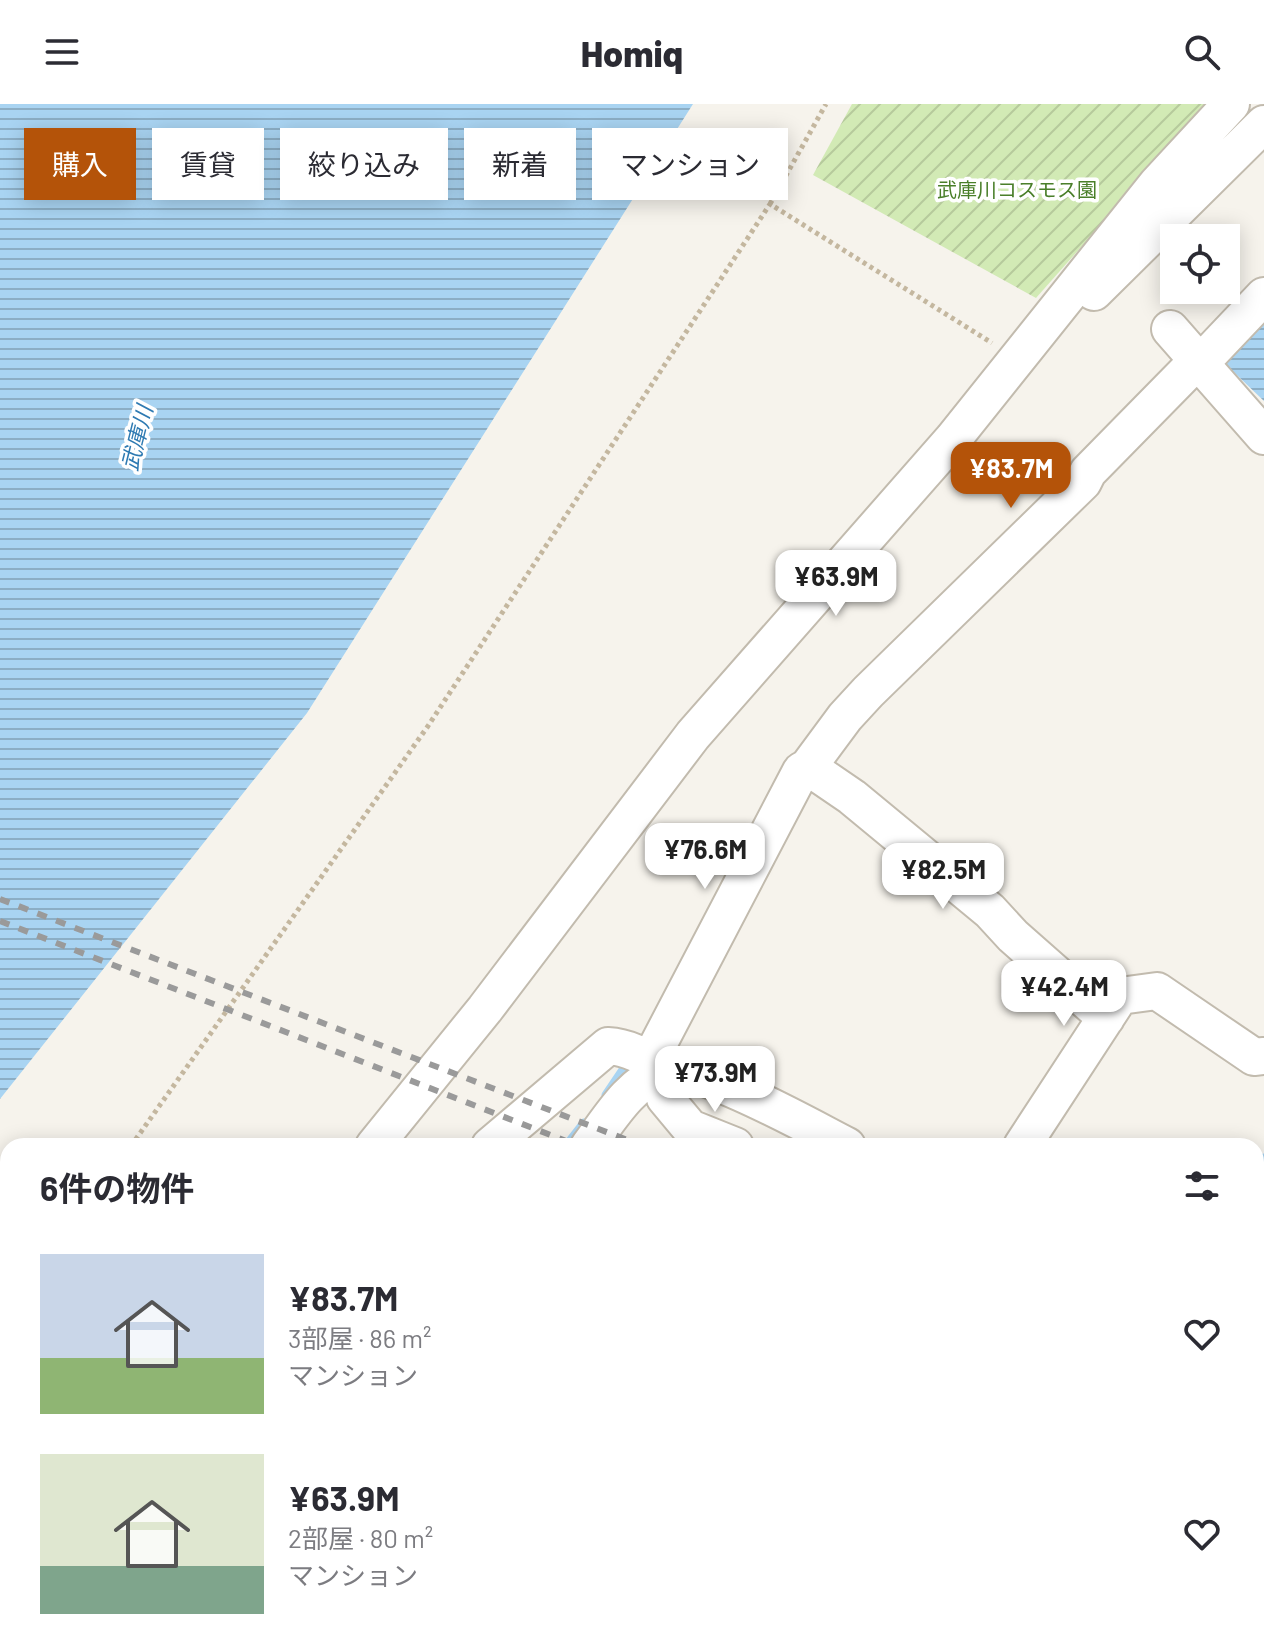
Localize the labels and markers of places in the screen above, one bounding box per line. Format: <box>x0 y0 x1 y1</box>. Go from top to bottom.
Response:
pin: ¥83.7M <box>946 442 1076 510</box>
pin: ¥63.9M <box>771 550 901 618</box>
pin: ¥76.6M <box>640 823 770 891</box>
pin: ¥82.5M <box>878 843 1008 911</box>
pin: ¥42.4M <box>999 960 1129 1028</box>
pin: ¥73.9M <box>650 1046 780 1114</box>

